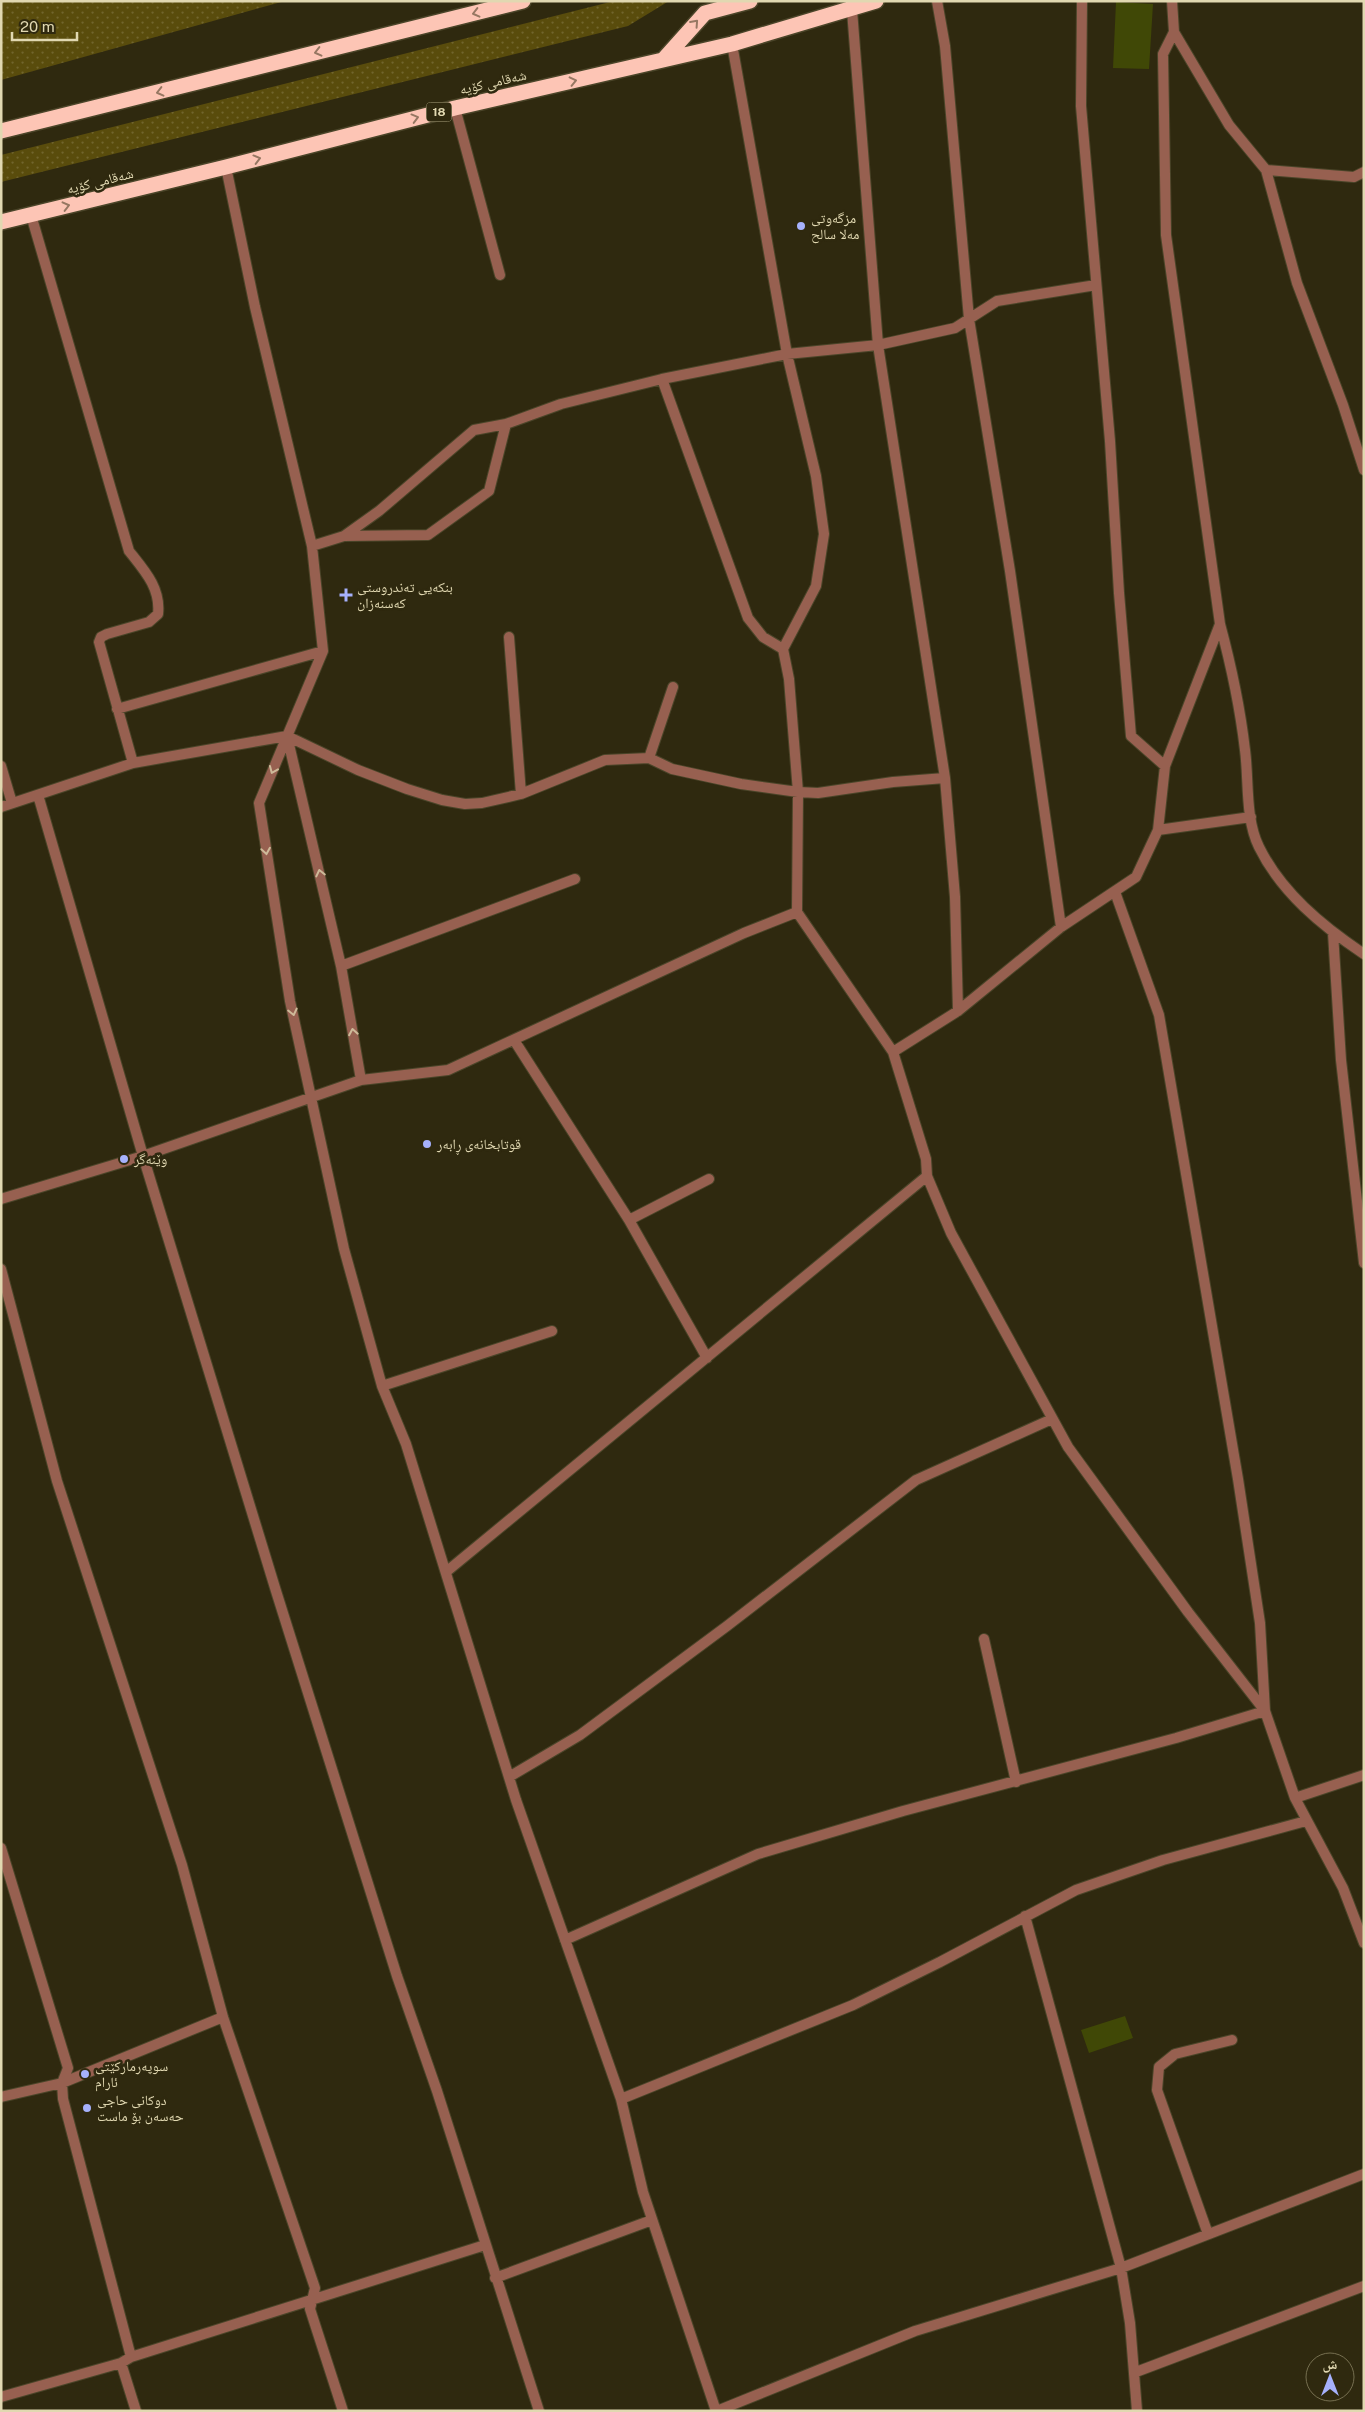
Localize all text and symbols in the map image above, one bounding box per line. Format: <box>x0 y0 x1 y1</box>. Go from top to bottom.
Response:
one-way arrow <box>471 7 480 18</box>
scale bar <box>12 10 78 42</box>
text: 20 m <box>20 18 55 35</box>
one-way arrow <box>689 20 698 29</box>
one-way arrow <box>314 46 323 57</box>
street label: شەقامی کۆیە <box>458 67 528 98</box>
one-way arrow <box>568 76 577 87</box>
one-way arrow <box>156 86 165 97</box>
road number: 18 <box>426 102 452 121</box>
one-way arrow <box>410 113 419 124</box>
one-way arrow <box>253 154 262 165</box>
street label: شەقامی کۆیە <box>65 165 135 198</box>
one-way arrow <box>61 201 70 212</box>
place label: مزگەوتی مەلا سالح <box>811 210 859 244</box>
marker: مزگەوتی مەلا سالح <box>795 220 807 232</box>
place label: بنکەیی تەندروستی کەسنەزان <box>357 579 453 612</box>
marker: بنکەیی تەندروستی کەسنەزان <box>339 588 353 602</box>
one-way arrow <box>269 765 279 774</box>
one-way arrow <box>261 847 271 856</box>
one-way arrow <box>315 868 326 877</box>
one-way arrow <box>287 1007 298 1016</box>
one-way arrow <box>348 1027 359 1036</box>
place label: قوتابخانەی ڕابەر <box>436 1136 521 1156</box>
marker: قوتابخانەی ڕابەر <box>421 1138 433 1150</box>
place label: وێنەگر <box>133 1151 167 1168</box>
marker: وێنەگر <box>118 1153 130 1165</box>
place label: سوپەرمارکێتی ئارام <box>95 2058 168 2092</box>
marker: سوپەرمارکێتی ئارام <box>79 2068 91 2080</box>
place label: دوکانی حاجی حەسەن بۆ ماست <box>97 2092 184 2125</box>
marker: دوکانی حاجی حەسەن بۆ ماست <box>81 2102 93 2114</box>
north arrow <box>1305 2352 1355 2402</box>
text: ش <box>1323 2356 1338 2373</box>

